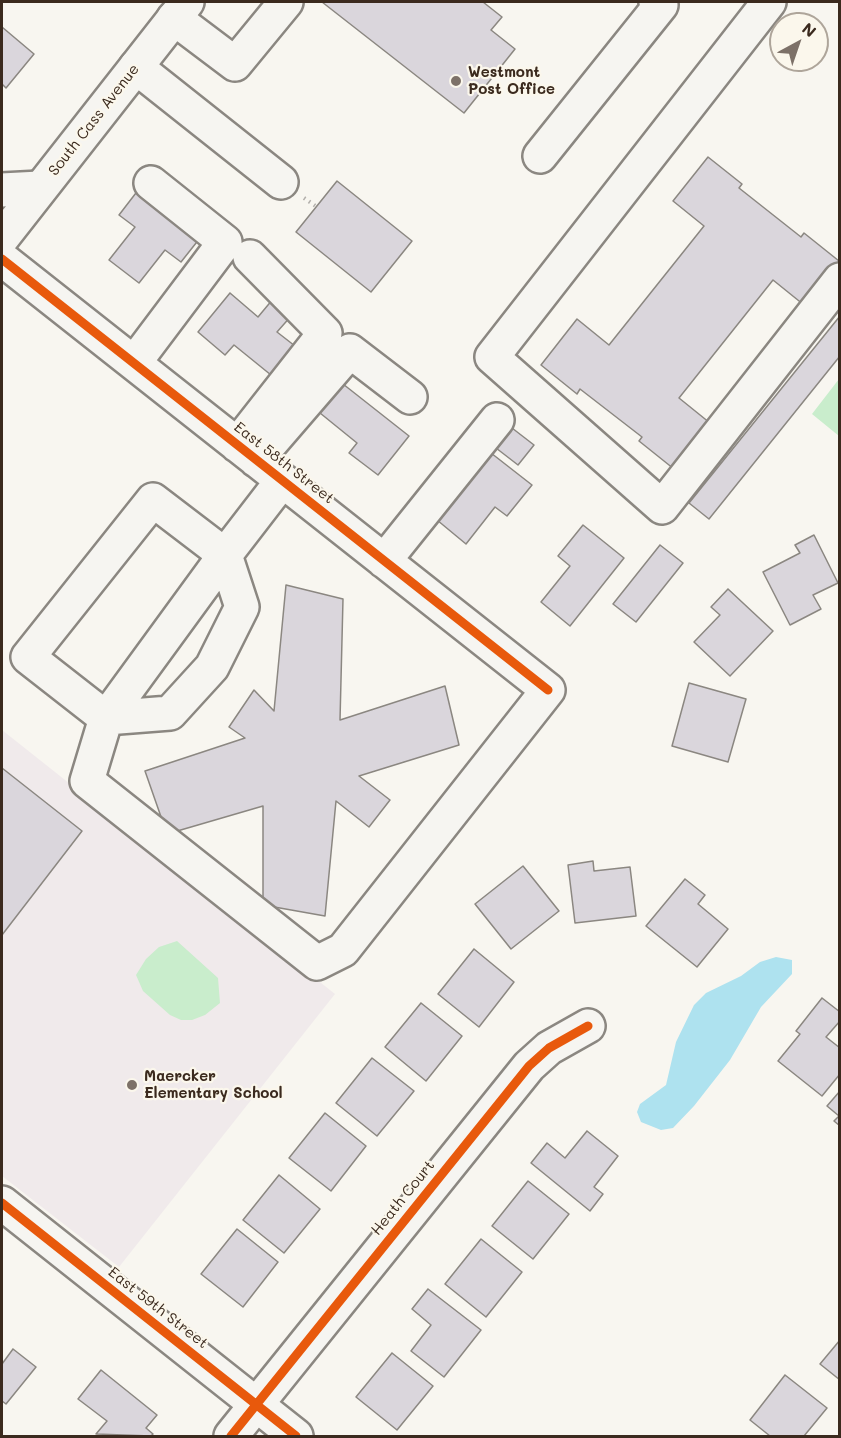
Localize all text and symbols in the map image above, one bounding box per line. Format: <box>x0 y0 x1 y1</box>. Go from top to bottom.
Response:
north arrow <box>769 12 829 72</box>
text: N <box>798 17 821 41</box>
street label: South Cass Avenue <box>45 61 143 179</box>
place label: Westmont Post Office <box>468 63 555 98</box>
marker: Westmont Post Office <box>449 74 463 88</box>
street label: East 58th Street <box>230 418 338 508</box>
place label: Maercker Elementary School <box>144 1067 283 1102</box>
marker: Maercker Elementary School <box>125 1078 139 1092</box>
street label: Heath Court <box>367 1157 439 1239</box>
street label: East 59th Street <box>104 1263 212 1353</box>

